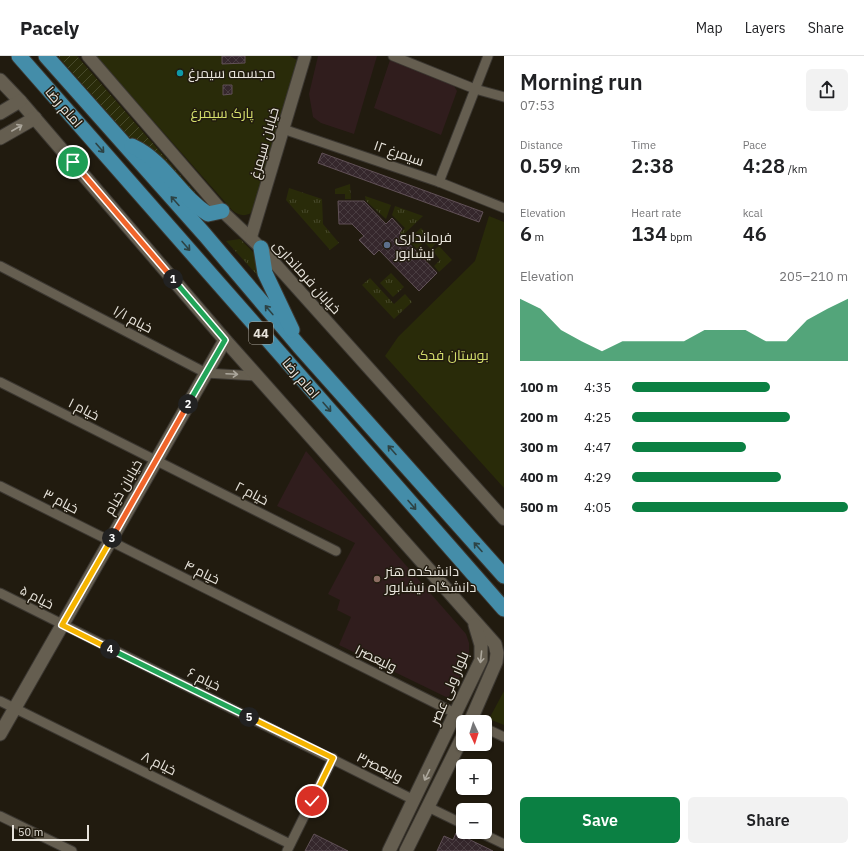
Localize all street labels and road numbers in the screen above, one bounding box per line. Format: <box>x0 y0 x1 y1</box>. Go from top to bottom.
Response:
street label: امام رضا <box>41 83 87 132</box>
street label: خیابان سیمرغ <box>245 105 283 181</box>
street label: سیمرغ ۱۲ <box>371 136 427 170</box>
street label: خیابان فرمانداری <box>269 236 345 318</box>
street label: خیام ۱/۱ <box>110 301 156 338</box>
road number: 44 <box>249 322 273 344</box>
street label: امام رضا <box>278 354 324 403</box>
street label: خیام ۱ <box>65 394 103 425</box>
street label: خیابان خیام <box>100 456 147 519</box>
street label: خیام ۲ <box>232 477 272 510</box>
street label: خیام ۳ <box>40 484 82 518</box>
street label: خیام ۴ <box>181 556 223 589</box>
street label: خیام ۵ <box>17 581 57 614</box>
street label: ولیعصر۱ <box>352 640 400 676</box>
street label: بلوار ولی عصر <box>425 649 473 728</box>
street label: خیام ۶ <box>184 663 224 696</box>
street label: خیام ۸ <box>138 747 180 780</box>
street label: ولیعصر۳ <box>354 748 406 786</box>

